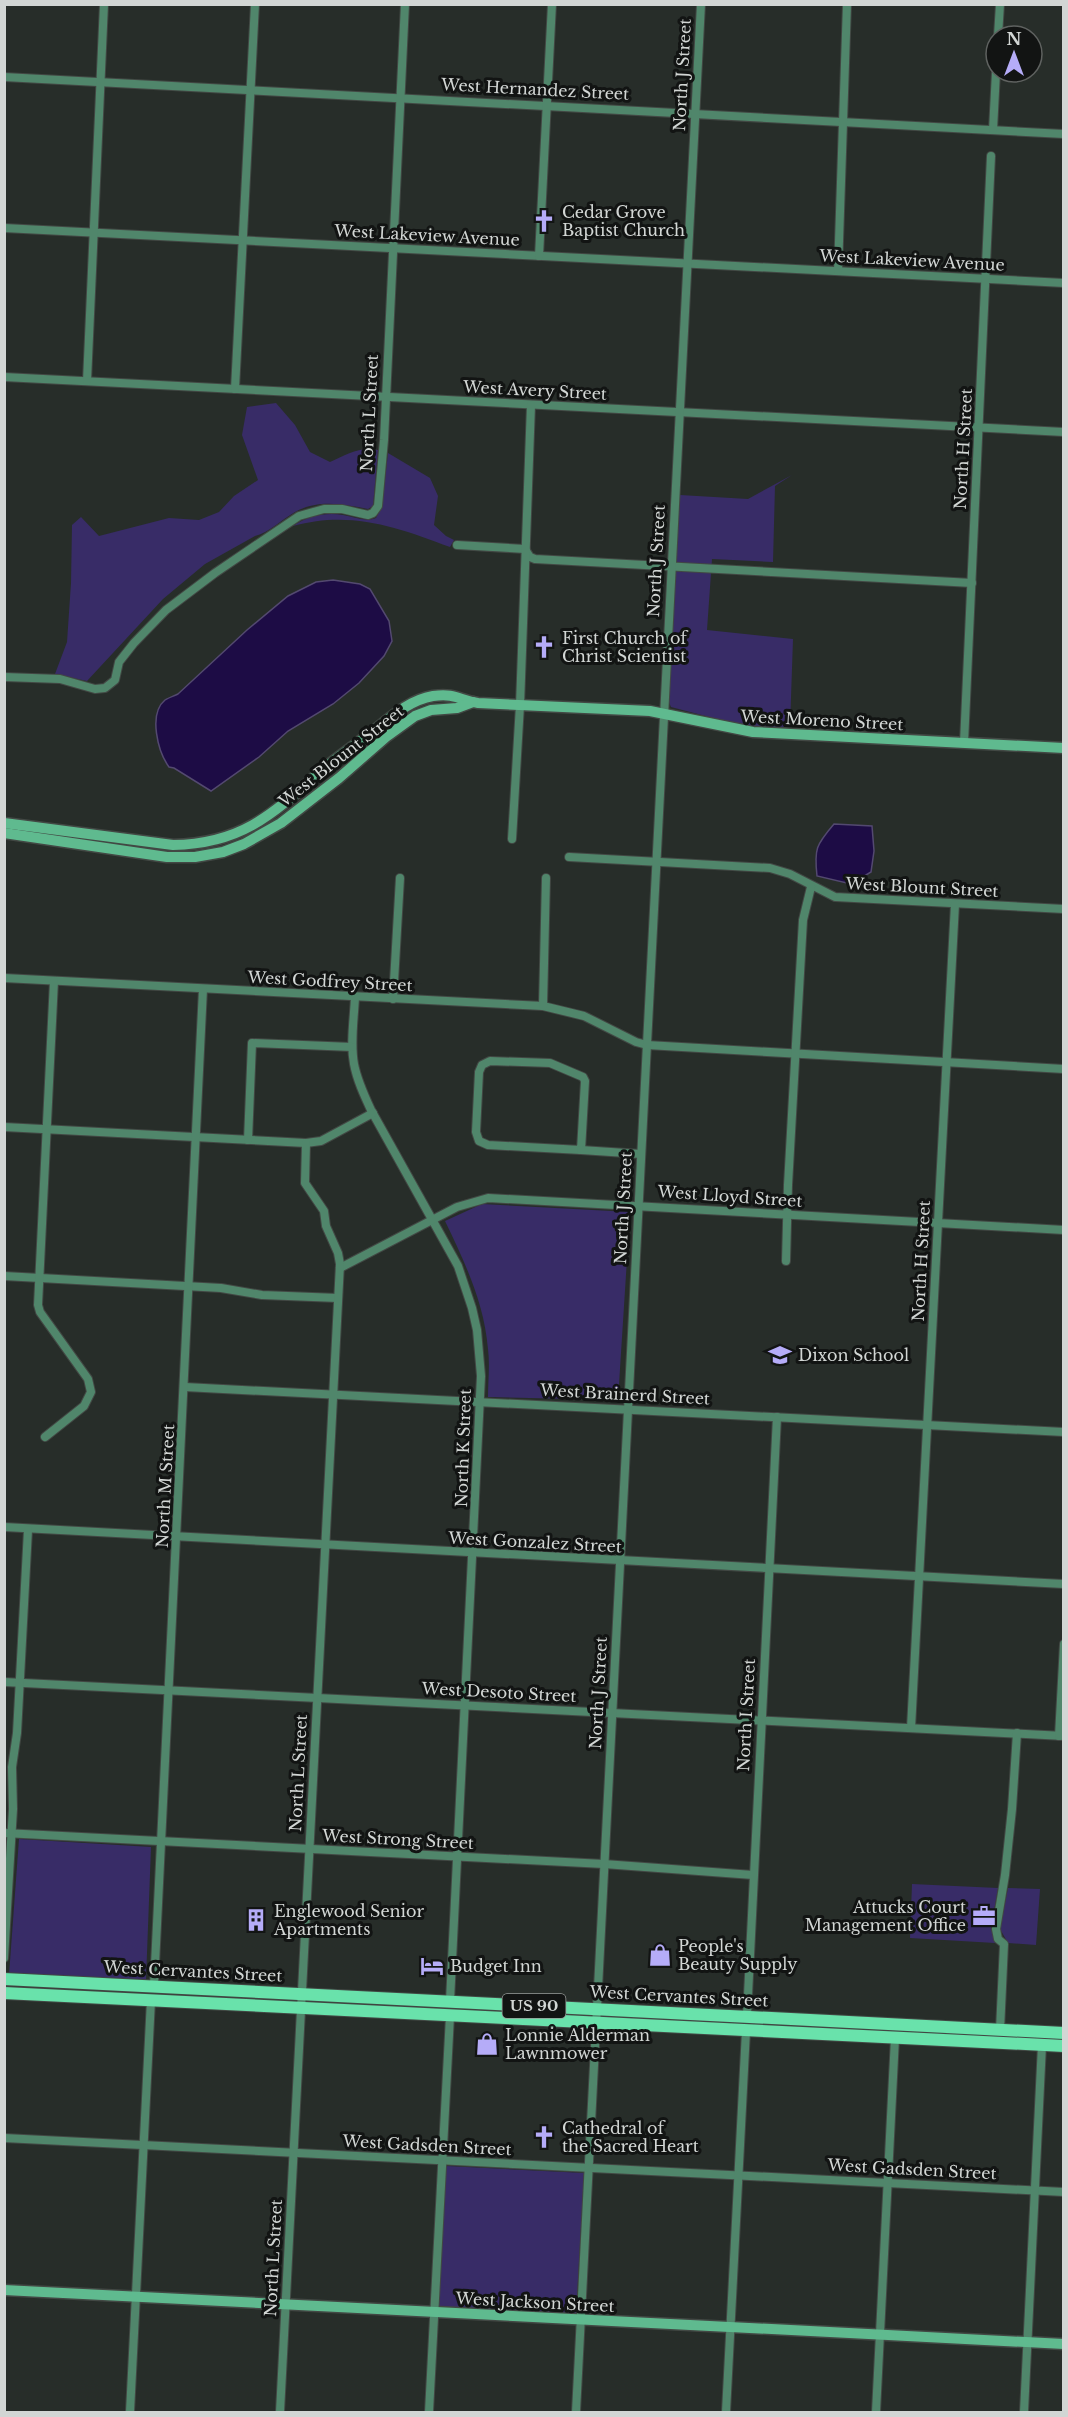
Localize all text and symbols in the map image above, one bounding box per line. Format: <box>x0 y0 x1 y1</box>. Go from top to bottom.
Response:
street label: North J Street <box>669 18 695 132</box>
north arrow <box>984 24 1044 84</box>
text: N <box>1006 29 1022 49</box>
street label: West Hernandez Street <box>439 74 630 104</box>
place label: Cedar Grove Baptist Church <box>562 202 685 240</box>
church icon: Cedar Grove Baptist Church <box>531 208 557 234</box>
street label: West Lakeview Avenue <box>333 220 520 250</box>
street label: West Lakeview Avenue <box>818 245 1005 275</box>
street label: North L Street <box>356 354 382 472</box>
street label: West Avery Street <box>462 376 607 404</box>
street label: North H Street <box>950 388 976 510</box>
street label: North J Street <box>643 504 669 618</box>
place label: First Church of Christ Scientist <box>562 628 689 666</box>
church icon: First Church of Christ Scientist <box>531 634 557 660</box>
street label: West Blount Street <box>274 701 407 812</box>
street label: West Moreno Street <box>739 706 904 734</box>
street label: West Blount Street <box>844 873 999 901</box>
street label: West Godfrey Street <box>246 967 413 995</box>
street label: North J Street <box>610 1151 636 1265</box>
street label: West Lloyd Street <box>656 1181 803 1211</box>
street label: North H Street <box>908 1200 934 1322</box>
school or university icon: Dixon School <box>767 1342 793 1368</box>
place label: Dixon School <box>798 1345 909 1365</box>
street label: West Brainerd Street <box>539 1380 710 1408</box>
street label: North K Street <box>451 1388 475 1508</box>
street label: North M Street <box>152 1424 178 1548</box>
street label: West Gonzalez Street <box>447 1527 622 1557</box>
street label: North J Street <box>585 1636 611 1750</box>
street label: North I Street <box>733 1658 759 1772</box>
street label: West Desoto Street <box>420 1678 577 1706</box>
street label: North L Street <box>285 1714 311 1832</box>
street label: West Strong Street <box>321 1825 474 1853</box>
place label: Attucks Court Management Office <box>805 1897 966 1935</box>
place label: Englewood Senior Apartments <box>273 1901 424 1939</box>
office icon: Attucks Court Management Office <box>971 1903 997 1929</box>
building icon: Englewood Senior Apartments <box>243 1907 269 1933</box>
place label: People's Beauty Supply <box>678 1936 798 1974</box>
shop icon: People's Beauty Supply <box>647 1942 673 1968</box>
hotel icon: Budget Inn <box>419 1953 445 1979</box>
street label: West Cervantes Street <box>102 1956 283 1986</box>
place label: Budget Inn <box>450 1956 542 1976</box>
street label: West Cervantes Street <box>588 1981 769 2011</box>
road number: US 90 <box>502 1994 566 2018</box>
place label: Lonnie Alderman Lawnmower <box>505 2025 650 2063</box>
shop icon: Lonnie Alderman Lawnmower <box>474 2031 500 2057</box>
place label: Cathedral of the Sacred Heart <box>562 2118 699 2156</box>
church icon: Cathedral of the Sacred Heart <box>531 2124 557 2150</box>
street label: West Gadsden Street <box>341 2131 512 2159</box>
street label: West Gadsden Street <box>826 2155 997 2183</box>
street label: North L Street <box>260 2199 286 2317</box>
street label: West Jackson Street <box>454 2288 615 2316</box>

